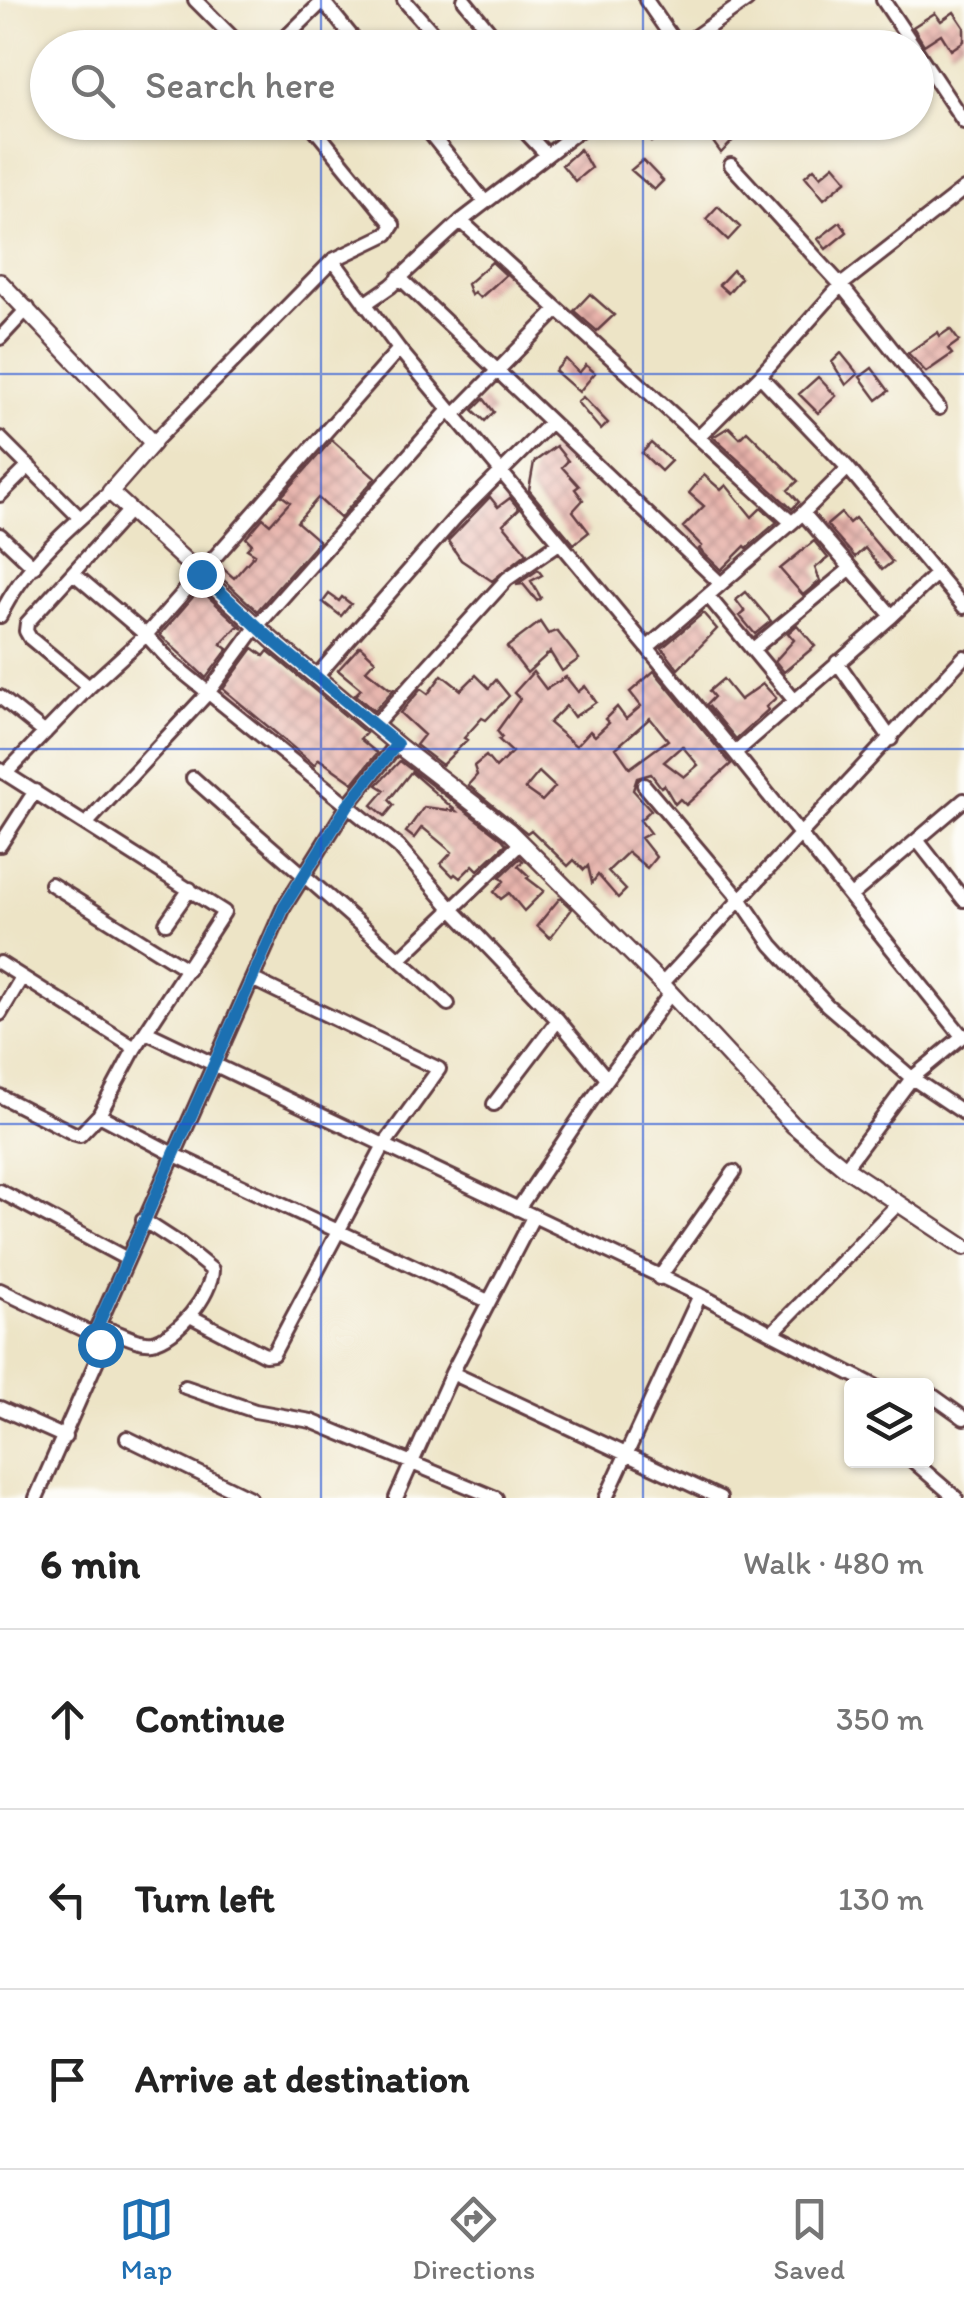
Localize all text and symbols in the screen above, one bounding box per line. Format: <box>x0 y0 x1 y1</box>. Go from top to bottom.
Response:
search box <box>30 30 934 140</box>
icon: search <box>65 58 120 113</box>
text: Search here <box>145 62 336 108</box>
route end <box>179 552 225 598</box>
route start <box>78 1322 124 1368</box>
map controls <box>844 1378 934 1468</box>
button: layers <box>844 1378 934 1468</box>
text: 6 min <box>40 1538 140 1589</box>
text: Walk · 480 m <box>743 1544 924 1582</box>
icon: ahead <box>40 1692 95 1747</box>
text: Continue <box>135 1696 285 1742</box>
text: 350 m <box>836 1700 924 1738</box>
icon: left <box>40 1872 95 1927</box>
text: Turn left <box>135 1876 275 1922</box>
text: 130 m <box>838 1880 924 1918</box>
icon: arrive <box>40 2052 95 2107</box>
text: Arrive at destination <box>135 2056 470 2102</box>
tab: Map <box>119 2192 174 2286</box>
tab: Directions <box>412 2192 535 2286</box>
tab: Saved <box>773 2192 845 2286</box>

